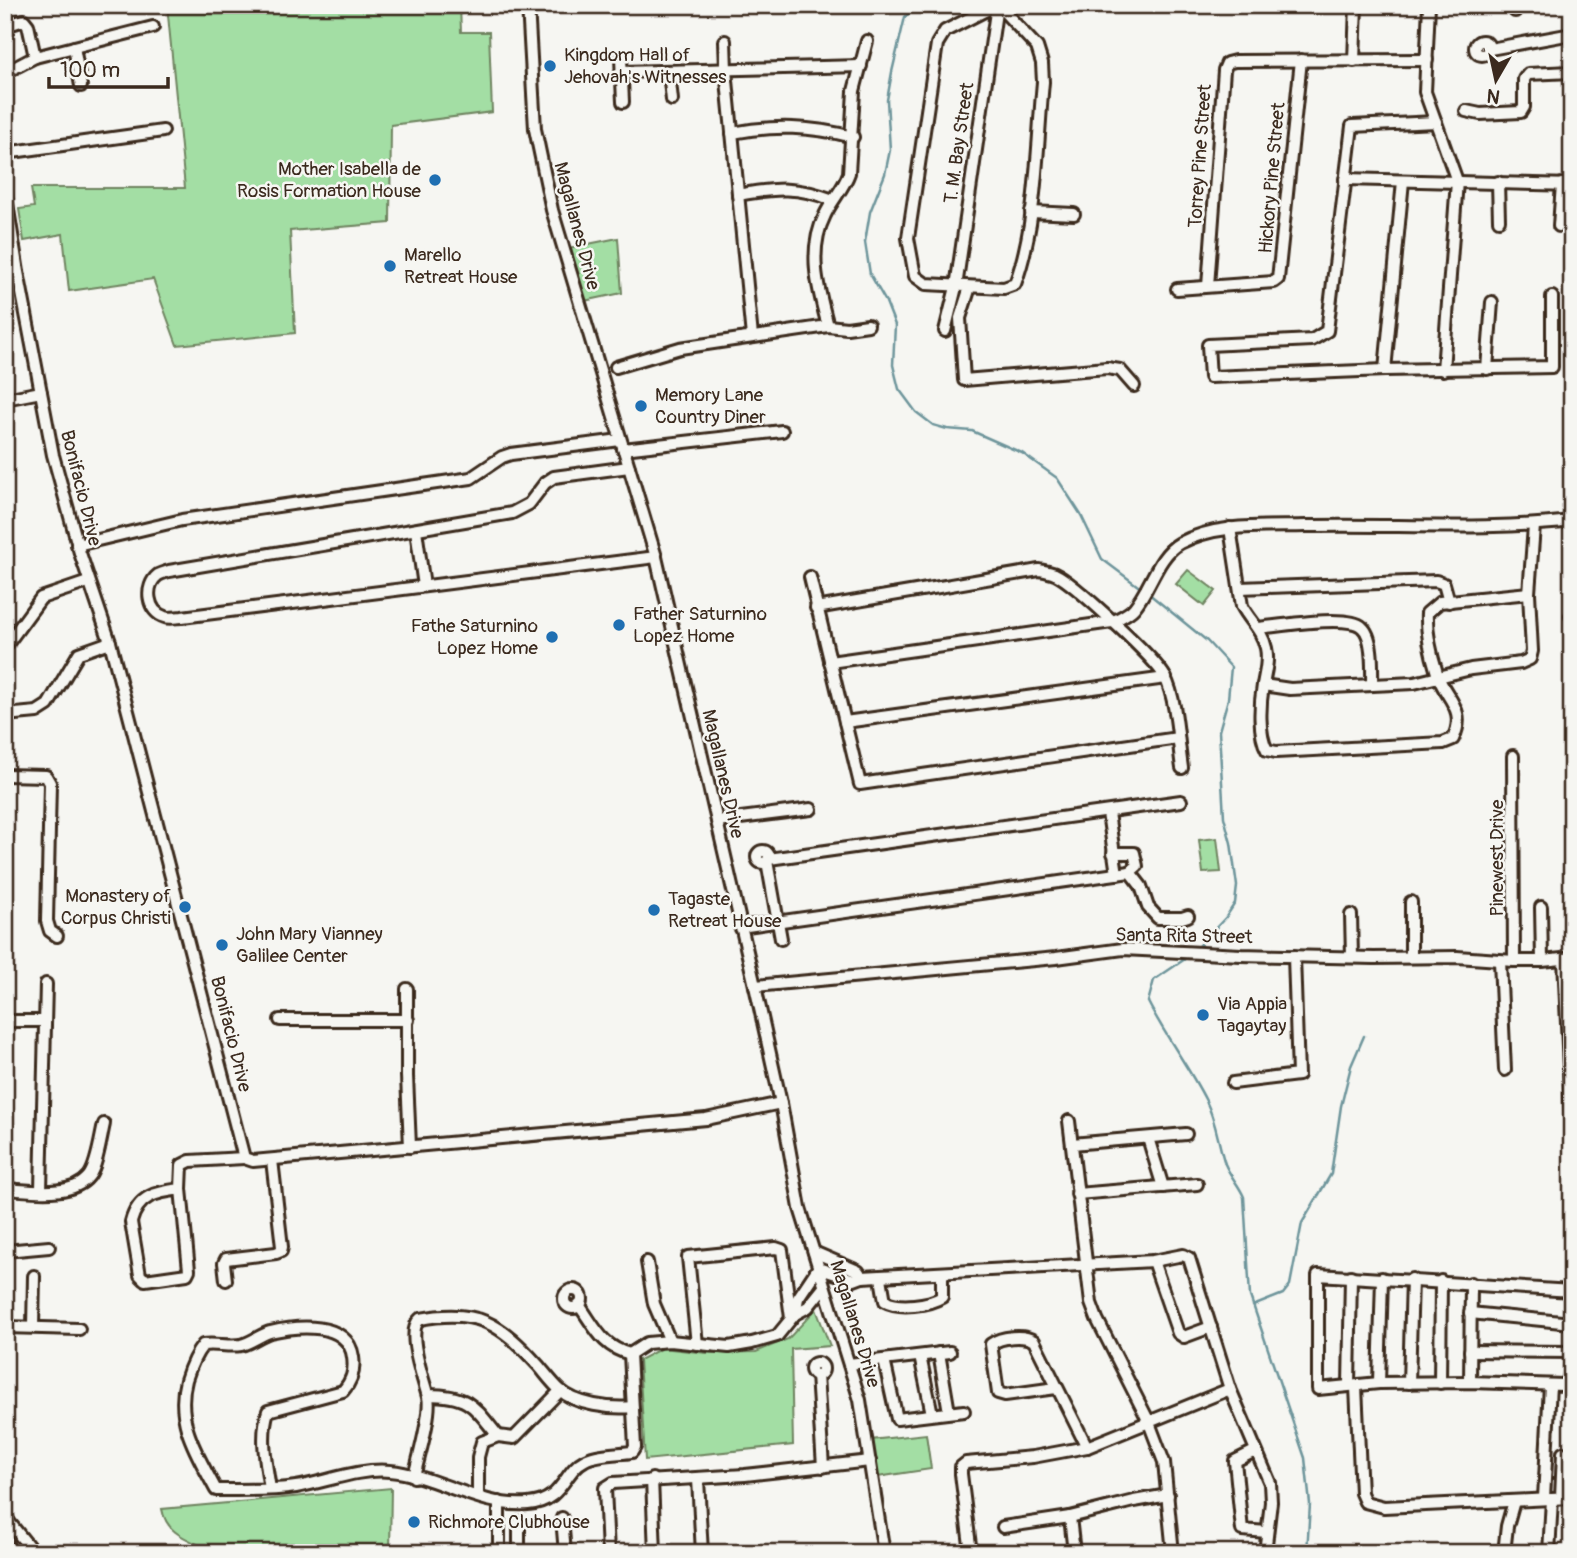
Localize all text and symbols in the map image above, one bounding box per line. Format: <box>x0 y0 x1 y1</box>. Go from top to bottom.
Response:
place label: Kingdom Hall of Jehovah's Witnesses <box>564 43 727 89</box>
scale bar <box>49 46 168 90</box>
north arrow <box>1462 46 1532 116</box>
text: 100 m <box>60 57 120 84</box>
marker: Kingdom Hall of Jehovah's Witnesses <box>542 58 558 74</box>
street label: T. M. Bay Street <box>939 80 979 205</box>
street label: Torrey Pine Street <box>1183 83 1217 229</box>
text: N <box>1485 83 1502 109</box>
street label: Hickory Pine Street <box>1253 101 1291 255</box>
place label: Mother Isabella de Rosis Formation House <box>237 157 422 203</box>
street label: Magallanes Drive <box>548 159 606 293</box>
marker: Mother Isabella de Rosis Formation House <box>427 172 443 188</box>
place label: Marello Retreat House <box>404 243 518 289</box>
marker: Marello Retreat House <box>382 258 398 274</box>
place label: Memory Lane Country Diner <box>655 383 766 429</box>
marker: Memory Lane Country Diner <box>633 398 649 414</box>
street label: Bonifacio Drive <box>55 428 107 549</box>
place label: Father Saturnino Lopez Home <box>633 602 767 648</box>
place label: Fathe Saturnino Lopez Home <box>411 614 539 660</box>
marker: Father Saturnino Lopez Home <box>611 617 627 633</box>
marker: Fathe Saturnino Lopez Home <box>544 629 560 645</box>
street label: Magallanes Drive <box>697 707 750 841</box>
street label: Pinewest Drive <box>1485 799 1509 916</box>
place label: Monastery of Corpus Christi <box>61 884 171 930</box>
place label: Tagaste Retreat House <box>668 887 782 933</box>
marker: Monastery of Corpus Christi <box>177 899 193 915</box>
marker: Tagaste Retreat House <box>646 902 662 918</box>
place label: John Mary Vianney Galilee Center <box>236 922 383 968</box>
street label: Santa Rita Street <box>1115 923 1253 949</box>
marker: John Mary Vianney Galilee Center <box>214 937 230 953</box>
street label: Bonifacio Drive <box>205 974 257 1095</box>
place label: Via Appia Tagaytay <box>1217 992 1287 1038</box>
marker: Via Appia Tagaytay <box>1195 1007 1211 1023</box>
street label: Magallanes Drive <box>824 1258 886 1391</box>
place label: Richmore Clubhouse <box>428 1510 590 1534</box>
marker: Richmore Clubhouse <box>406 1514 422 1530</box>

